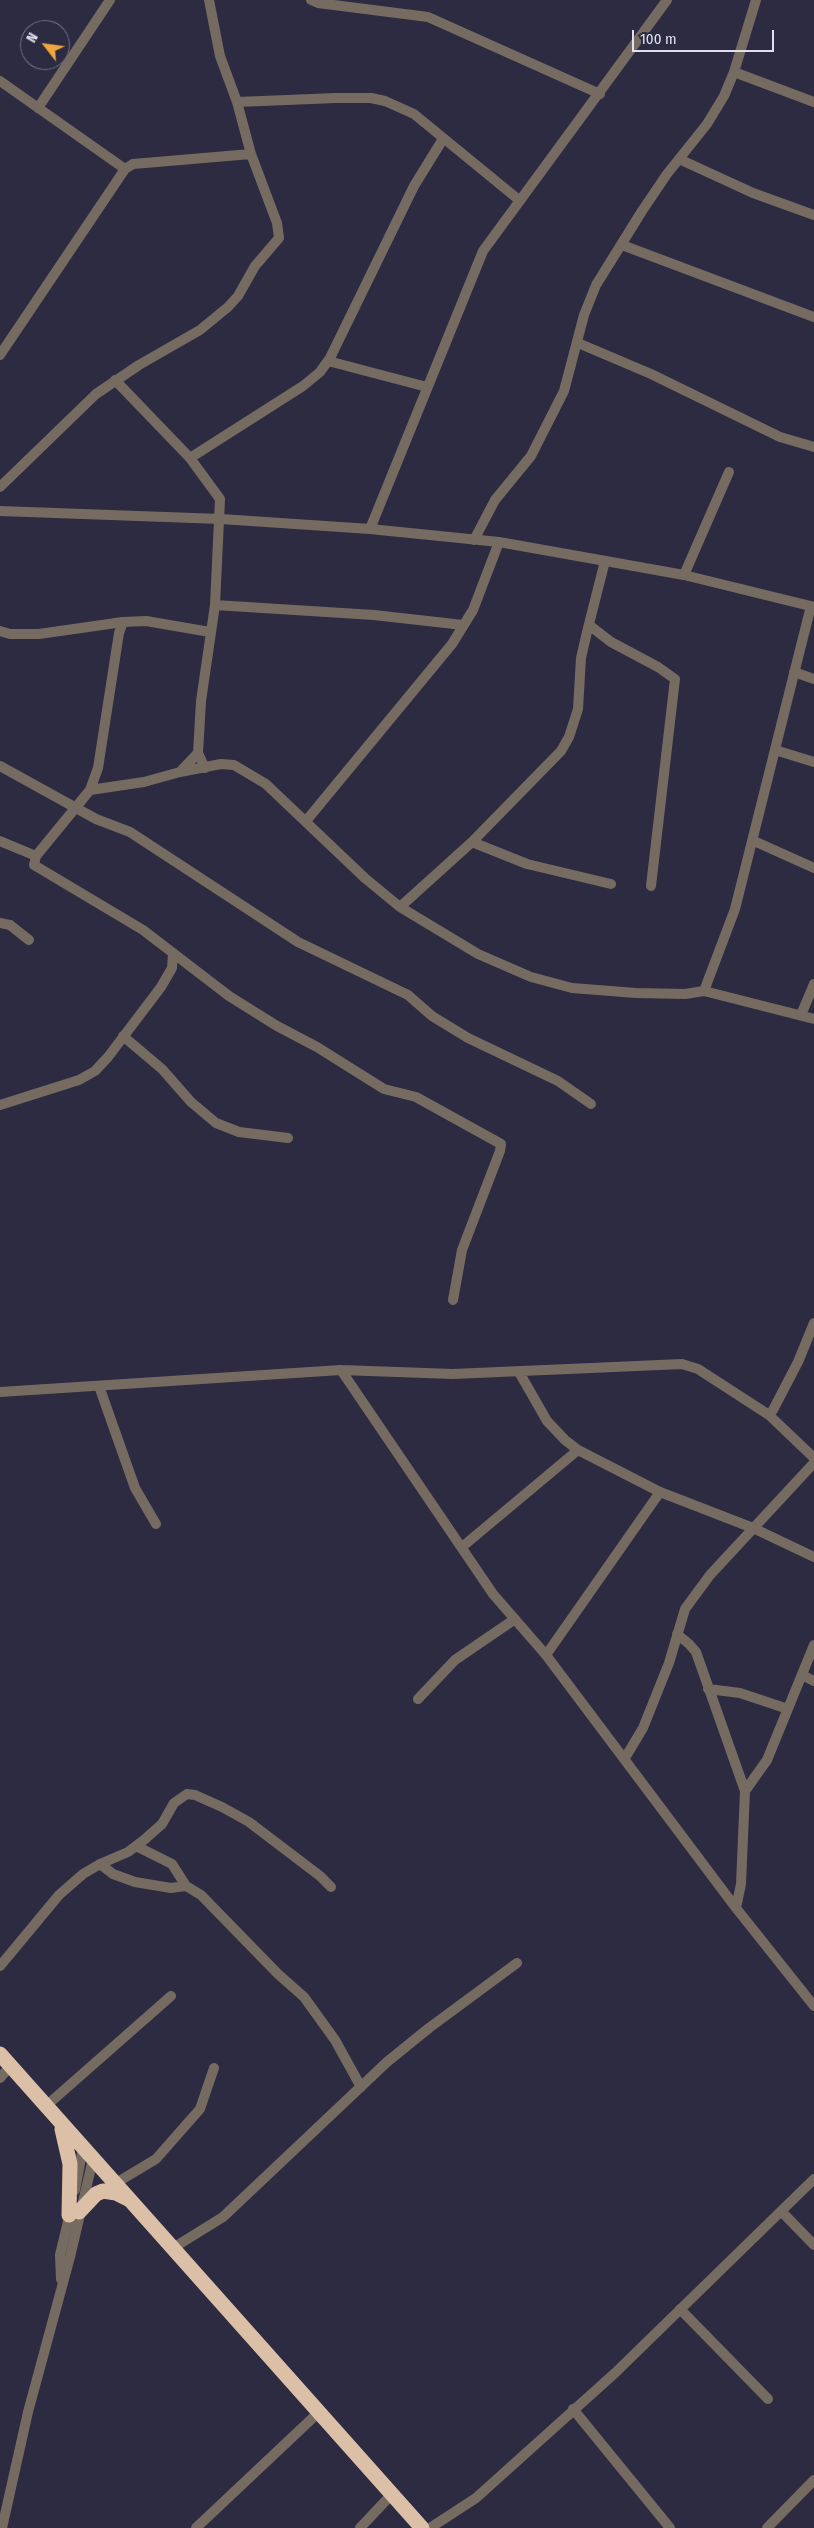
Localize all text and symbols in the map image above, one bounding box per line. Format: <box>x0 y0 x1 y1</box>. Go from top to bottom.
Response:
north arrow <box>20 20 70 70</box>
scale bar <box>634 20 776 52</box>
text: N <box>23 30 42 46</box>
text: 100 m <box>640 30 677 48</box>

